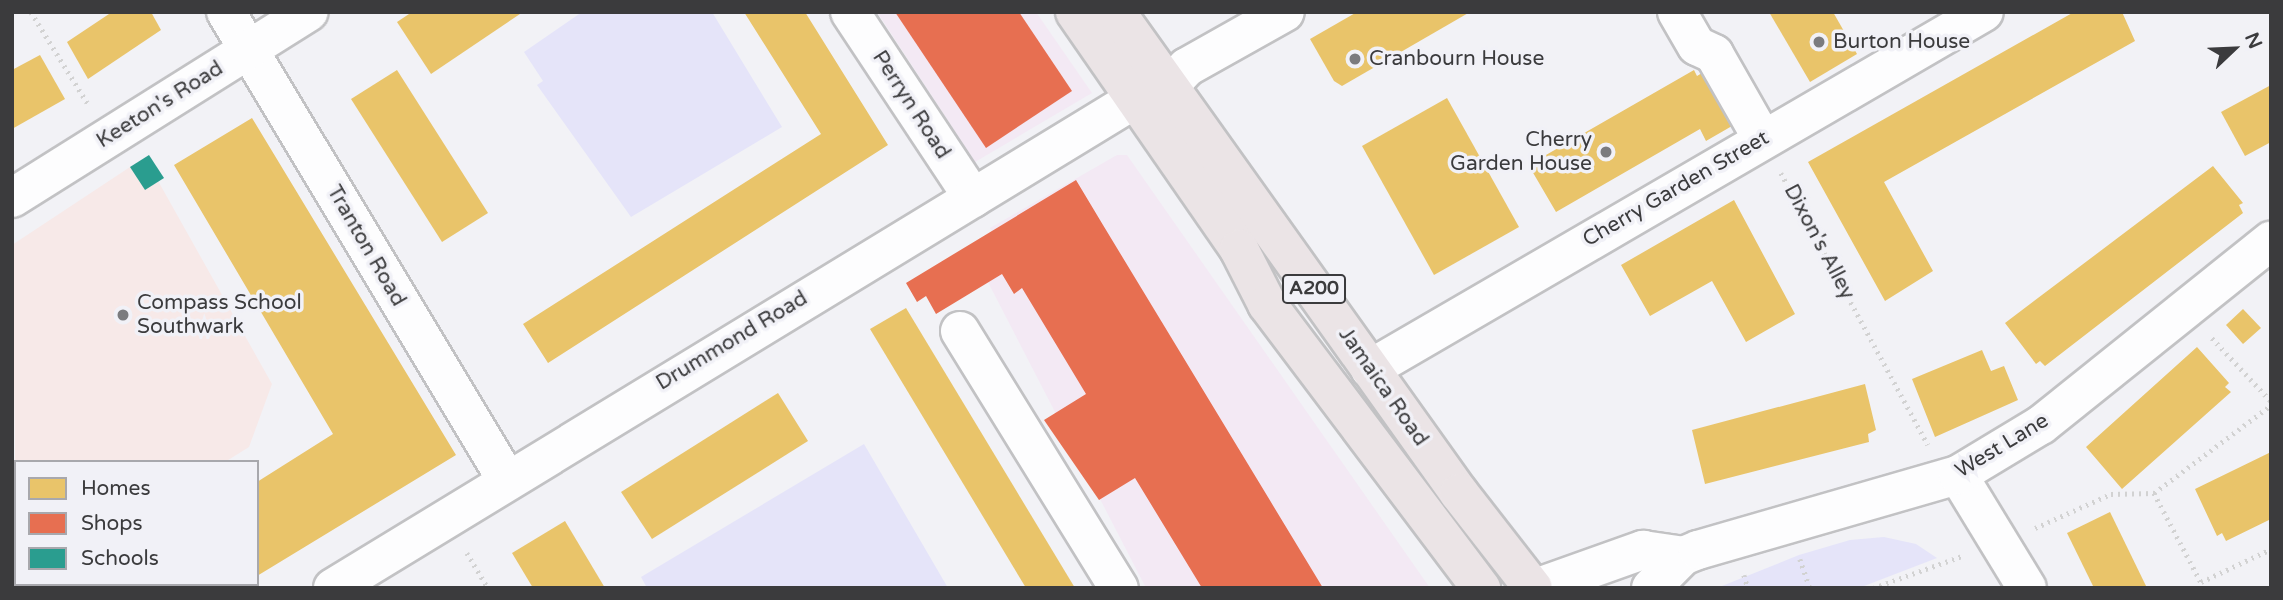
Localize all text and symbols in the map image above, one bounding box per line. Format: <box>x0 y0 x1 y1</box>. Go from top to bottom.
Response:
north arrow <box>2199 14 2269 84</box>
place label: Burton House <box>1833 29 1970 55</box>
text: N <box>2240 29 2266 52</box>
marker: Burton House <box>1811 34 1827 50</box>
street label: Perryn Road <box>867 46 955 164</box>
place label: Cranbourn House <box>1369 46 1544 72</box>
marker: Cranbourn House <box>1347 51 1363 67</box>
street label: Keeton's Road <box>92 56 228 154</box>
street label: Cherry Garden Street <box>1578 125 1774 253</box>
place label: Cherry Garden House <box>1450 127 1592 177</box>
marker: Cherry Garden House <box>1598 144 1614 160</box>
street label: Dixon's Alley <box>1778 180 1860 304</box>
street label: Tranton Road <box>321 181 411 311</box>
road number: A200 <box>1281 274 1347 304</box>
street label: Drummond Road <box>652 286 812 396</box>
place label: Compass School Southwark <box>137 290 302 340</box>
marker: Compass School Southwark <box>115 307 131 323</box>
street label: Jamaica Road <box>1333 323 1433 451</box>
street label: West Lane <box>1951 408 2053 484</box>
legend <box>14 460 259 586</box>
text: Homes <box>81 476 151 501</box>
text: Shops <box>81 511 143 536</box>
text: Schools <box>81 546 159 571</box>

